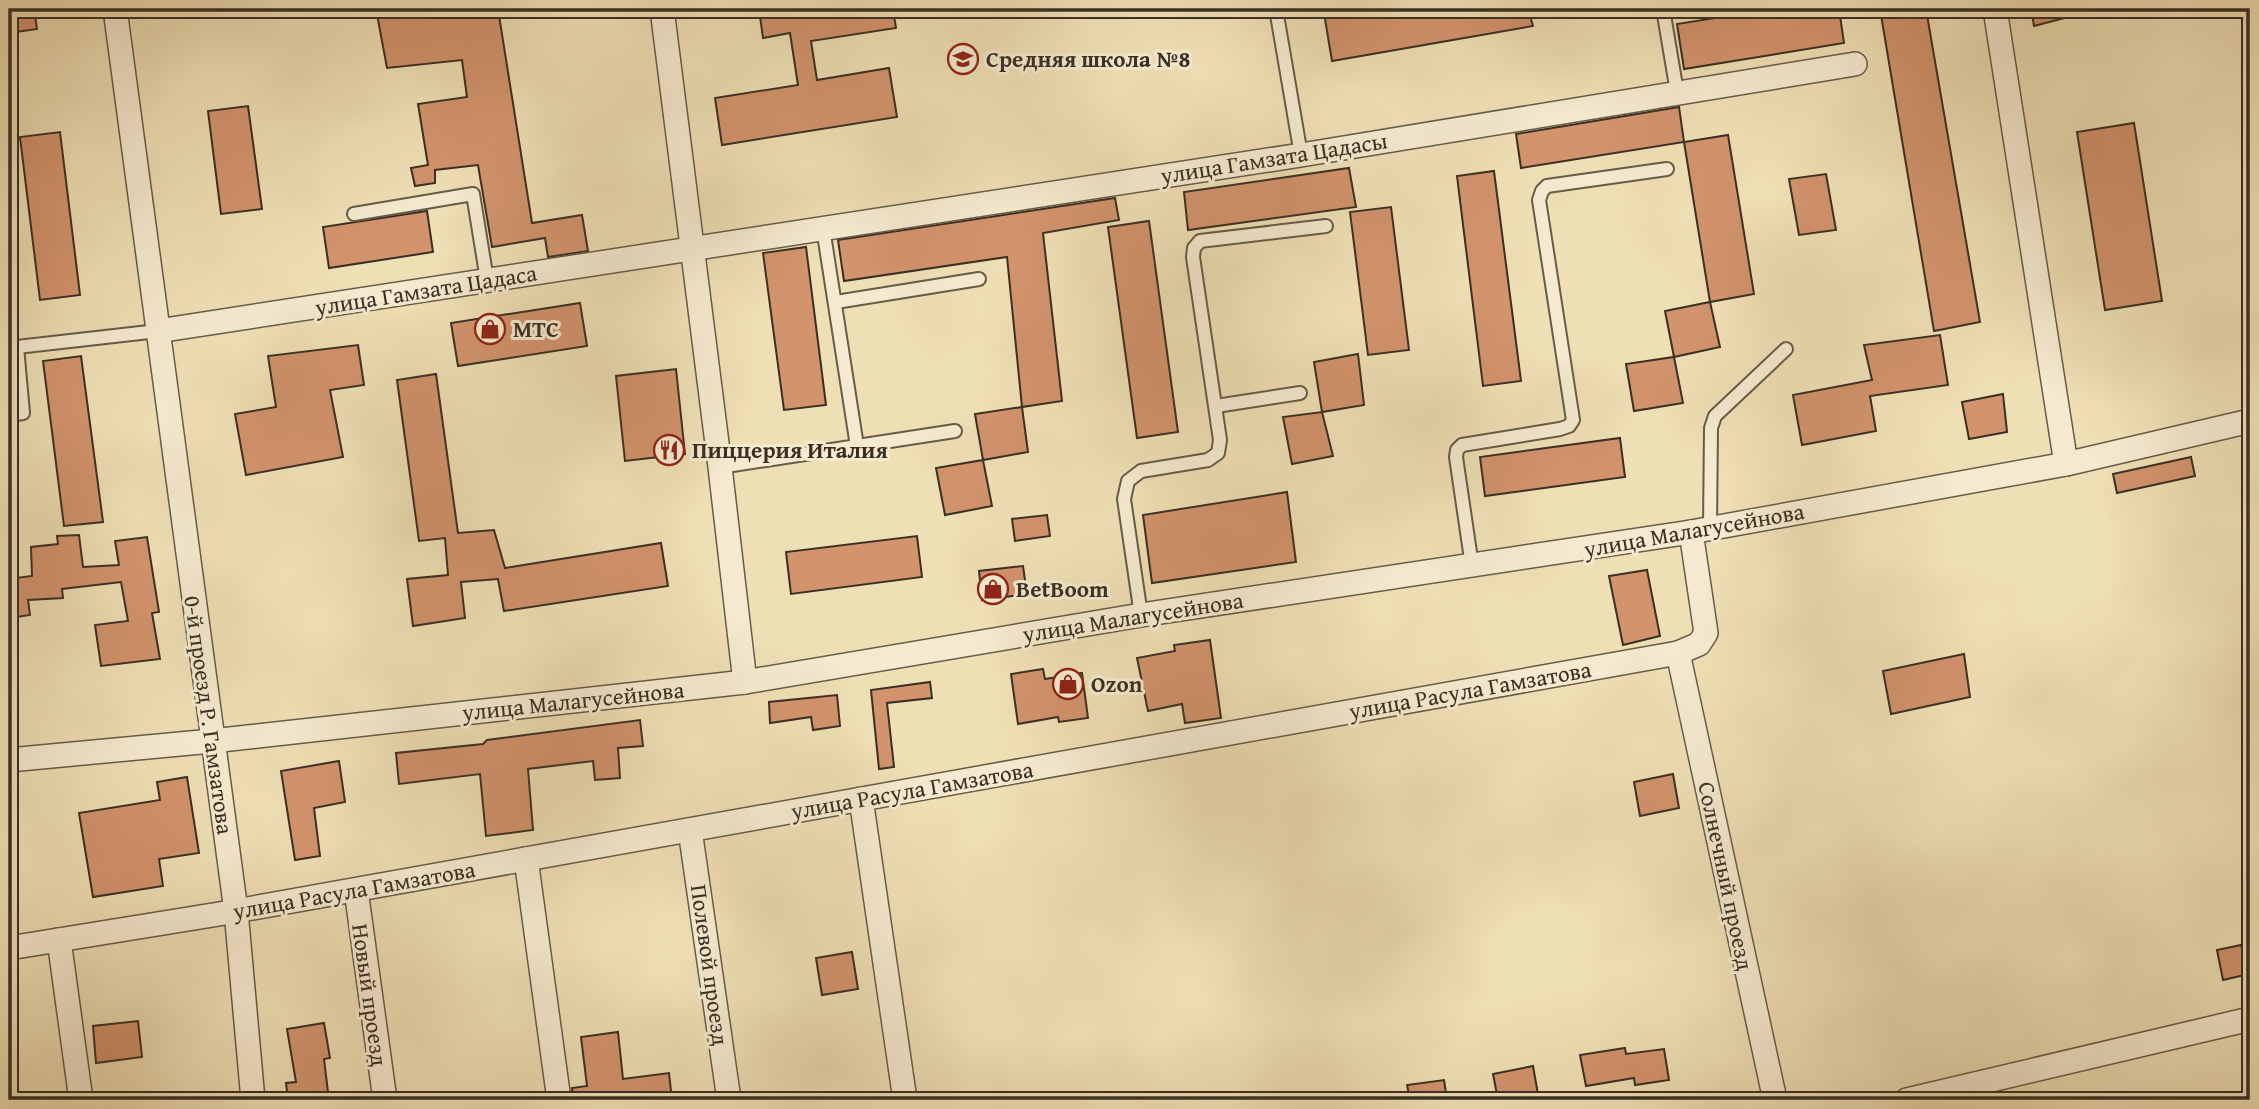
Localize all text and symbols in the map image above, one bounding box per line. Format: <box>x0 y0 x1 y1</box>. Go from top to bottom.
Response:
school or university icon: Средняя школа №8 <box>946 42 980 76</box>
place label: Средняя школа №8 <box>986 42 1190 75</box>
street label: улица Гамзата Цадасы <box>1157 123 1390 192</box>
street label: улица Гамзата Цадаса <box>312 256 539 323</box>
shop icon: МТС <box>473 312 507 346</box>
place label: МТС <box>513 312 559 345</box>
restaurant icon: Пиццерия Италия <box>652 433 686 467</box>
place label: Пиццерия Италия <box>692 433 888 466</box>
street label: улица Малагусейнова <box>1580 494 1807 565</box>
shop icon: BetBoom <box>976 572 1010 606</box>
place label: BetBoom <box>1016 572 1109 605</box>
street label: улица Малагусейнова <box>1019 583 1246 650</box>
street label: 0-й проезд Р. Гамзатова <box>176 593 243 836</box>
street label: улица Расула Гамзатова <box>1345 652 1594 727</box>
shop icon: Ozon <box>1051 667 1085 701</box>
place label: Ozon <box>1091 667 1143 700</box>
street label: улица Малагусейнова <box>459 672 686 729</box>
street label: улица Расула Гамзатова <box>787 752 1036 827</box>
street label: Солнечный проезд <box>1690 779 1763 974</box>
street label: улица Расула Гамзатова <box>229 852 478 927</box>
street label: Полевой проезд <box>683 882 738 1048</box>
street label: Новый проезд <box>344 922 397 1069</box>

